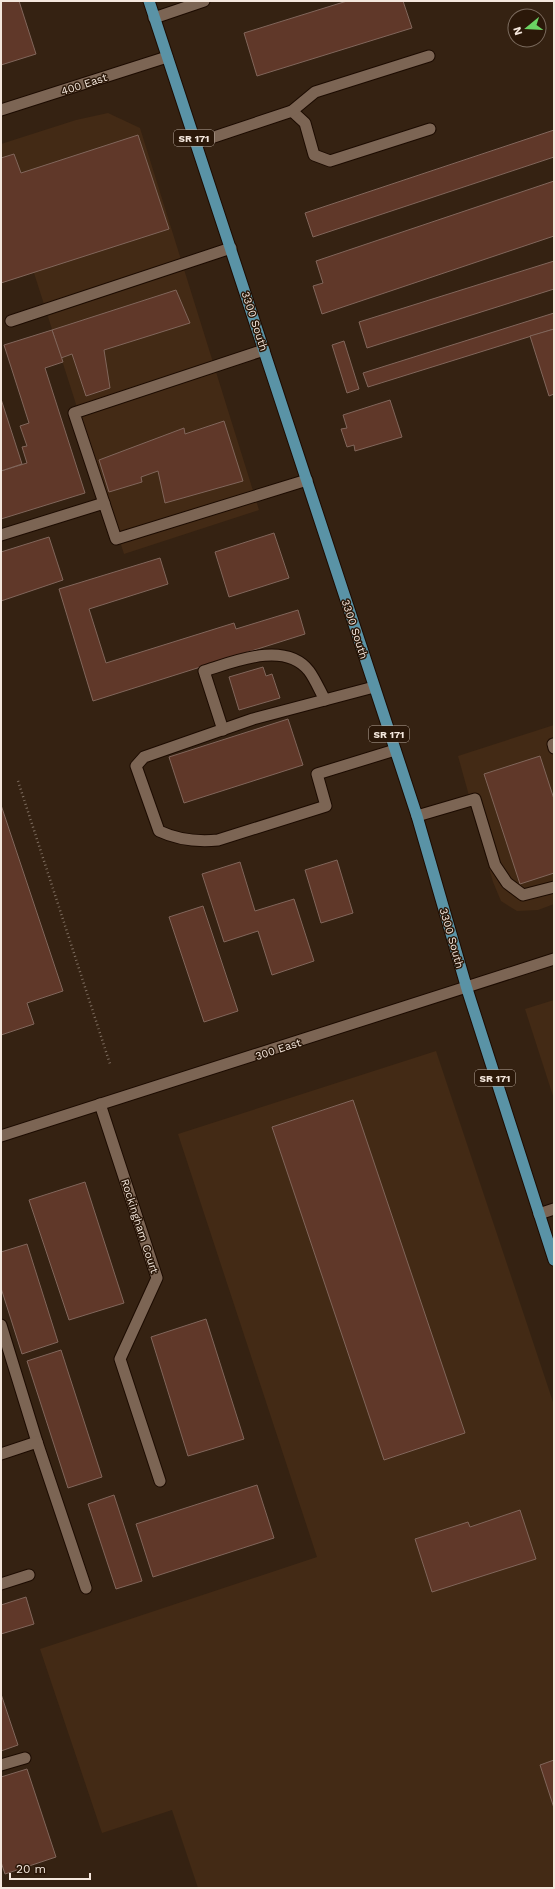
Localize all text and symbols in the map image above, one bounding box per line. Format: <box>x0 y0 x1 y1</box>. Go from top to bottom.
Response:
north arrow <box>507 8 547 48</box>
text: N <box>511 25 525 37</box>
street label: 400 East <box>59 71 109 98</box>
road number: SR 171 <box>174 130 214 146</box>
street label: 3300 South <box>239 290 270 353</box>
street label: 3300 South <box>339 598 370 661</box>
road number: SR 171 <box>369 726 409 742</box>
street label: 3300 South <box>437 906 466 970</box>
street label: 300 East <box>254 1036 303 1063</box>
road number: SR 171 <box>475 1070 515 1086</box>
street label: Rockingham Court <box>118 1177 161 1275</box>
scale bar <box>10 1855 90 1881</box>
text: 20 m <box>16 1862 46 1876</box>

